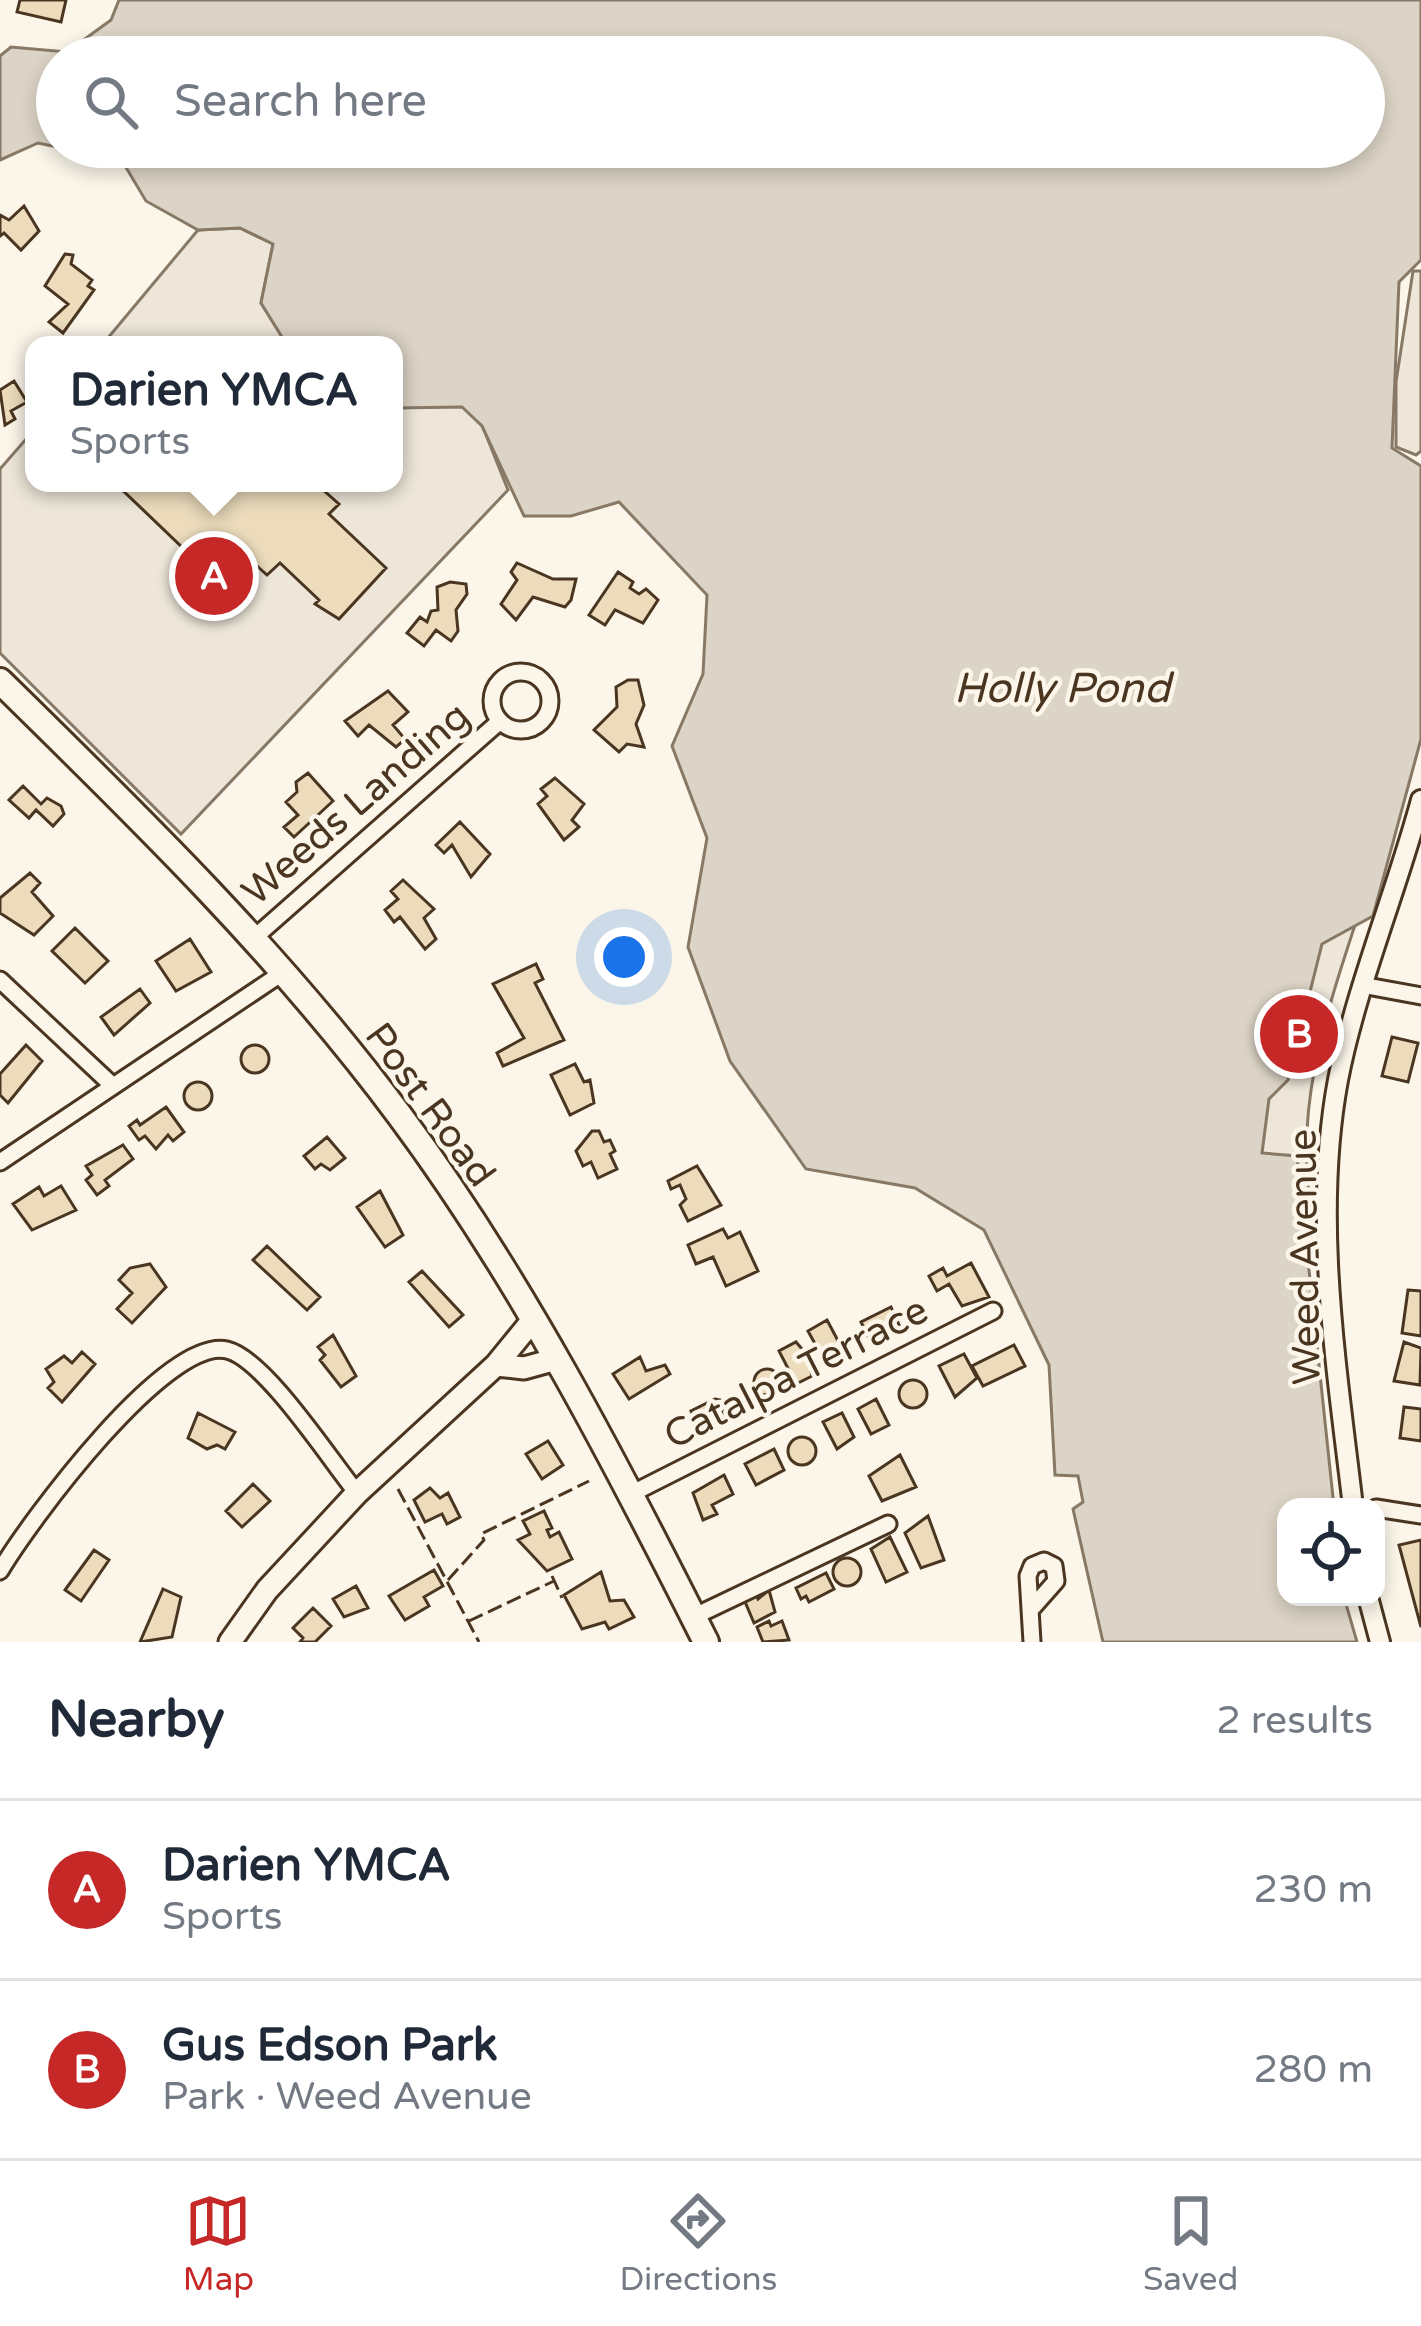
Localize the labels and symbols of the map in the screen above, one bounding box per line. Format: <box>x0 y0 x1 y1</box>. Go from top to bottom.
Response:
pin: A <box>175 531 253 621</box>
water label: Holly Pond <box>954 663 1175 714</box>
street label: Weeds Landing <box>233 692 479 916</box>
your location <box>594 927 654 987</box>
pin: B <box>1260 989 1338 1079</box>
street label: Post Road <box>355 1014 505 1196</box>
street label: Weed Avenue <box>1279 1129 1331 1385</box>
street label: Catalpa Terrace <box>656 1286 936 1460</box>

